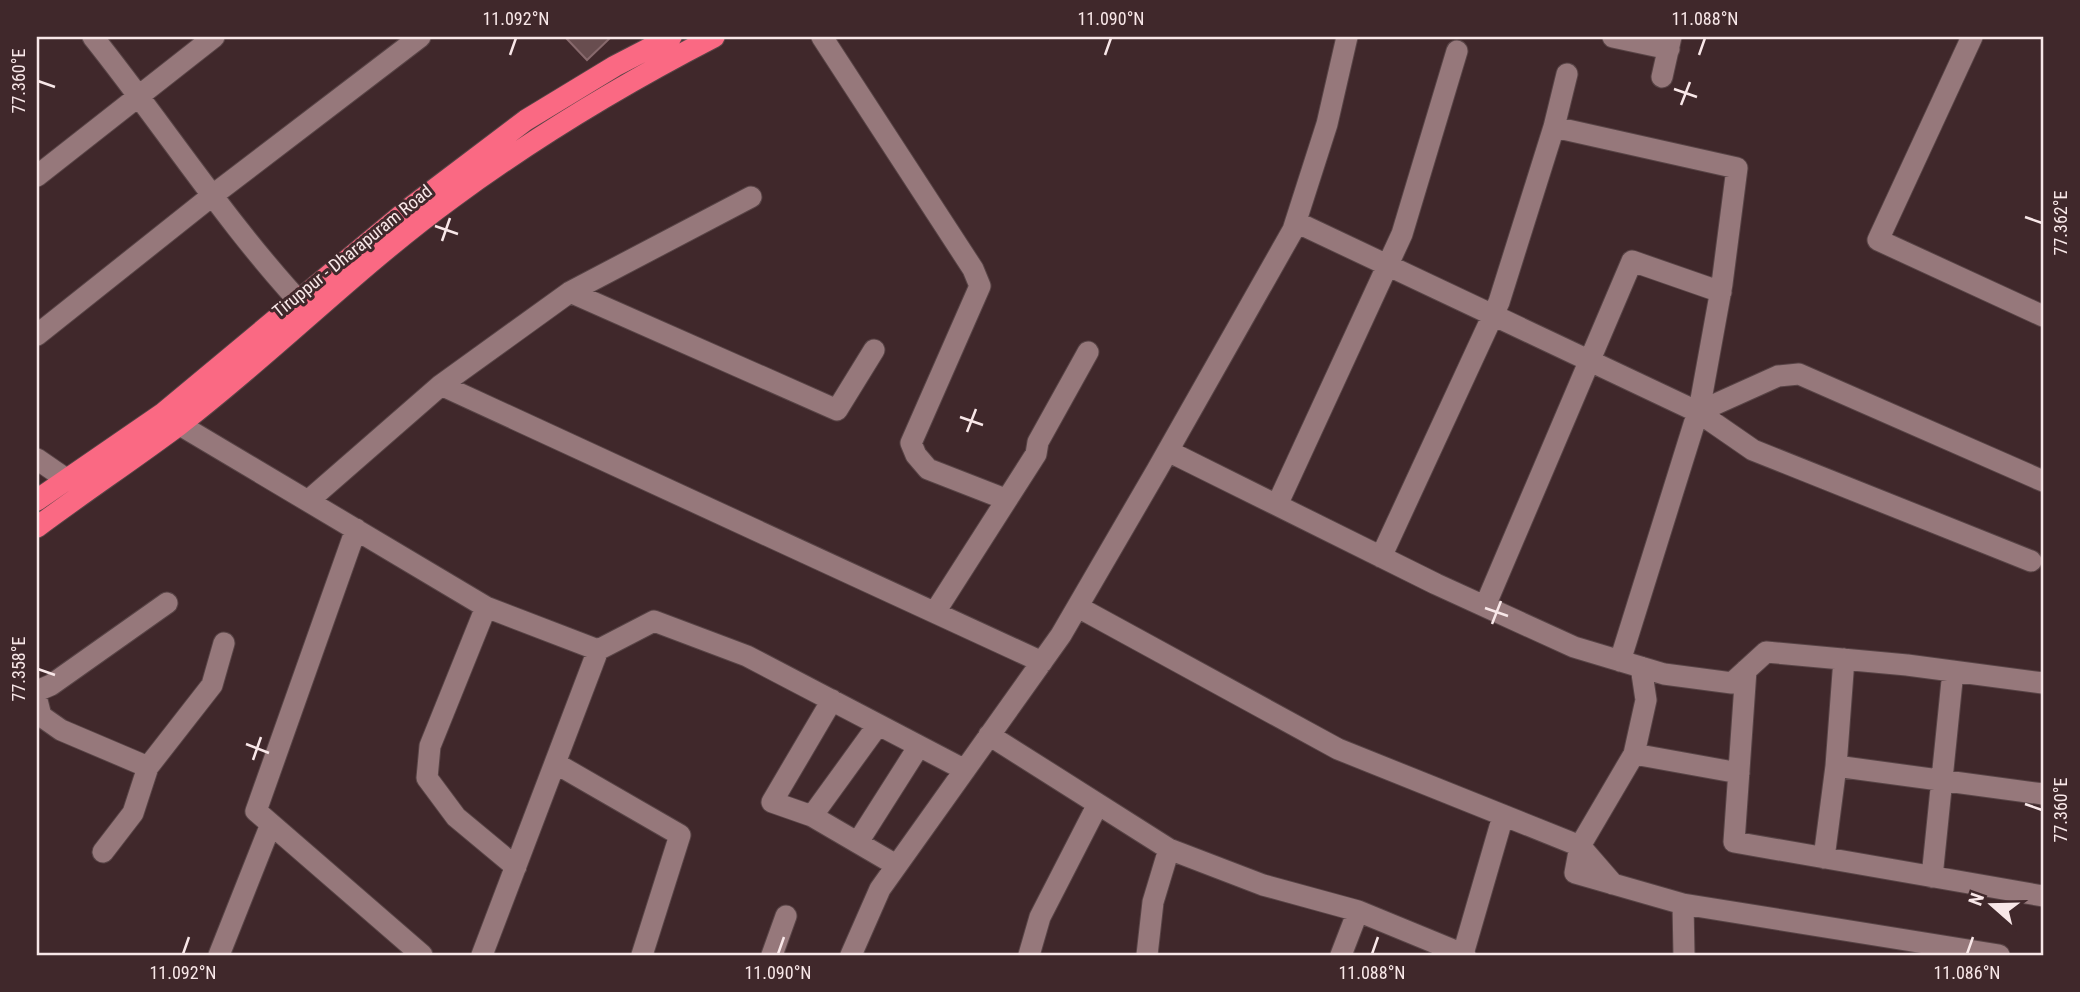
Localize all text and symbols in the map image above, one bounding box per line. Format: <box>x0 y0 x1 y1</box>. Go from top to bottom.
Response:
text: 11.092°N <box>482 8 550 29</box>
text: 11.090°N <box>1077 8 1145 29</box>
text: 11.088°N <box>1671 8 1739 29</box>
text: 77.360°E <box>8 49 29 113</box>
street label: Tiruppur - Dharapuram Road <box>268 180 436 322</box>
text: 77.362°E <box>2050 191 2071 255</box>
text: 77.358°E <box>8 637 29 701</box>
text: 77.360°E <box>2050 778 2071 842</box>
north arrow <box>1958 870 2028 940</box>
text: N <box>1964 890 1989 909</box>
text: 11.092°N <box>149 962 217 983</box>
text: 11.090°N <box>744 962 812 983</box>
text: 11.088°N <box>1338 962 1406 983</box>
text: 11.086°N <box>1933 962 2001 983</box>

